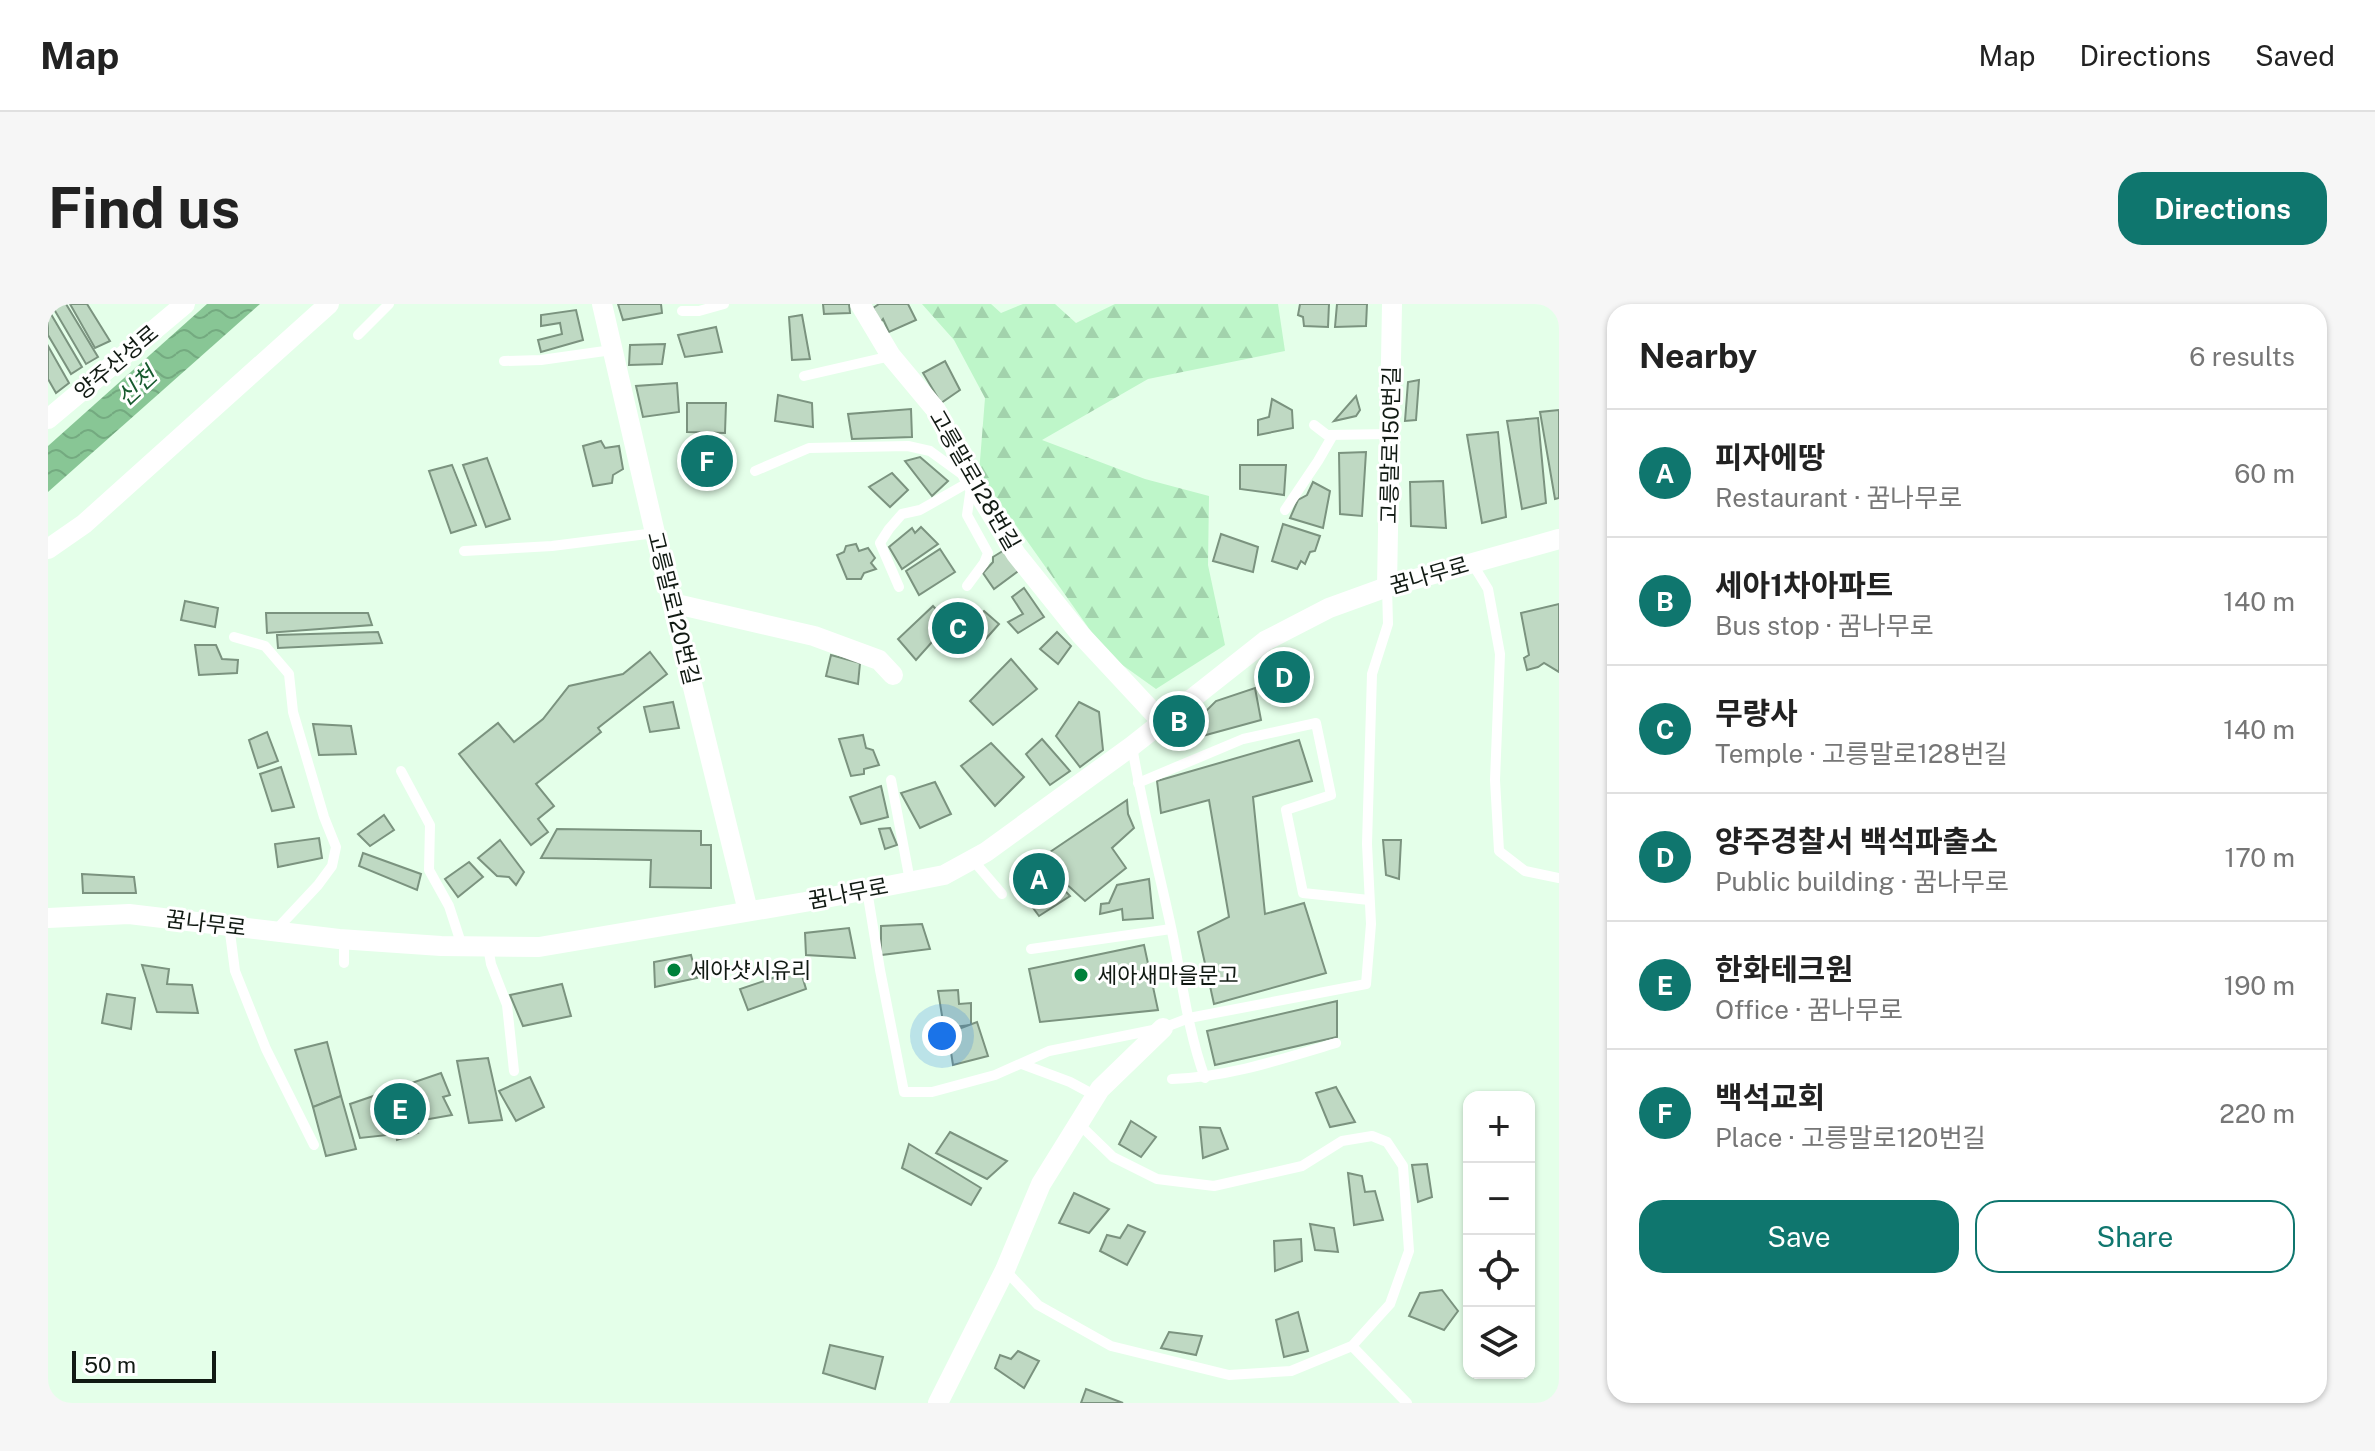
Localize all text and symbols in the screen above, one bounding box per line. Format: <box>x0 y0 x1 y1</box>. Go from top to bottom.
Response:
text: Map <box>40 33 119 78</box>
text: Map <box>1979 39 2035 72</box>
text: Directions <box>2079 39 2211 72</box>
text: Saved <box>2255 39 2335 72</box>
button: Directions <box>2118 172 2327 245</box>
text: Find us <box>48 175 240 241</box>
street label: 양주산성로 <box>69 320 163 404</box>
text: Nearby <box>1639 336 1757 376</box>
text: 6 results <box>2189 341 2295 372</box>
water label: 신천 <box>110 359 164 411</box>
street label: 고릉말로150번길 <box>1376 366 1404 524</box>
street label: 고릉말로128번길 <box>924 405 1026 555</box>
pin: F <box>681 431 733 491</box>
text: 피자에땅 <box>1715 439 1825 475</box>
text: A <box>1656 458 1674 489</box>
text: 60 m <box>2234 458 2295 489</box>
text: Restaurant · 꿈나무로 <box>1715 482 1962 513</box>
street label: 고릉말로120번길 <box>642 529 706 687</box>
street label: 꿈나무로 <box>1387 551 1471 599</box>
text: 세아1차아파트 <box>1715 567 1893 603</box>
text: B <box>1656 586 1674 617</box>
text: 140 m <box>2223 586 2295 617</box>
pin: C <box>932 598 984 658</box>
text: Bus stop · 꿈나무로 <box>1715 610 1934 641</box>
pin: D <box>1258 647 1310 707</box>
pin: B <box>1153 691 1205 751</box>
text: 무량사 <box>1715 695 1798 731</box>
text: C <box>1656 714 1674 745</box>
text: 140 m <box>2223 714 2295 745</box>
text: Temple · 고릉말로128번길 <box>1715 738 2008 769</box>
text: 양주경찰서 백석파출소 <box>1715 823 1998 859</box>
text: D <box>1656 842 1674 873</box>
text: 170 m <box>2225 842 2295 873</box>
pin: A <box>1013 849 1065 909</box>
text: Public building · 꿈나무로 <box>1715 866 2009 897</box>
street label: 꿈나무로 <box>806 873 890 913</box>
street label: 꿈나무로 <box>164 905 248 941</box>
text: 한화테크원 <box>1715 951 1853 987</box>
place label: 세아샷시유리 <box>690 957 811 983</box>
marker: 세아샷시유리 <box>665 961 683 979</box>
place label: 세아새마을문고 <box>1097 962 1239 988</box>
marker: 세아새마을문고 <box>1072 966 1090 984</box>
text: E <box>1657 970 1673 1001</box>
text: 190 m <box>2224 970 2295 1001</box>
text: Office · 꿈나무로 <box>1715 994 1903 1025</box>
your location <box>922 1016 962 1056</box>
pin: E <box>374 1079 426 1139</box>
text: 백석교회 <box>1715 1079 1825 1115</box>
map controls <box>1463 1091 1535 1379</box>
button: + <box>1463 1091 1535 1163</box>
text: F <box>1657 1098 1673 1129</box>
text: 220 m <box>2219 1098 2295 1129</box>
text: Place · 고릉말로120번길 <box>1715 1122 1986 1153</box>
button: − <box>1463 1163 1535 1235</box>
button: Save <box>1639 1200 1959 1273</box>
button: Share <box>1975 1200 2295 1273</box>
button: locate <box>1463 1235 1535 1307</box>
button: layers <box>1463 1307 1535 1379</box>
scale bar <box>72 1347 216 1383</box>
text: 50 m <box>84 1352 136 1378</box>

